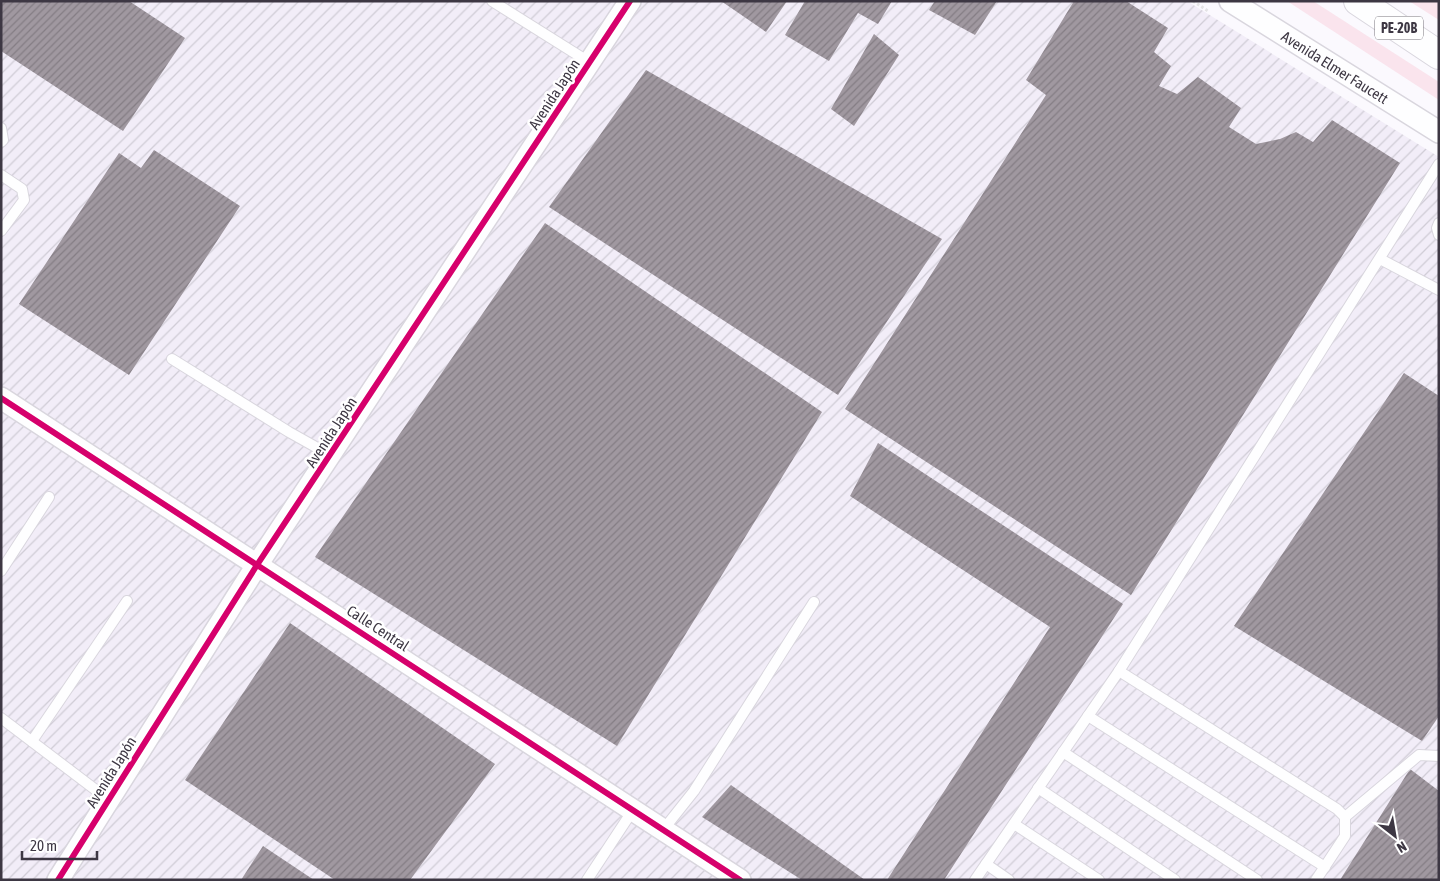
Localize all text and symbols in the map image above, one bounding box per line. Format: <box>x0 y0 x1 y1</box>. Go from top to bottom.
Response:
road number: PE-20B <box>1375 16 1423 40</box>
street label: Avenida Elmer Faucett <box>1279 27 1392 107</box>
street label: Avenida Japón <box>525 56 583 132</box>
street label: Avenida Japón <box>302 394 360 470</box>
street label: Calle Central <box>344 602 412 654</box>
street label: Avenida Japón <box>83 733 139 811</box>
north arrow <box>1370 811 1420 861</box>
scale bar <box>22 828 98 860</box>
text: 20 m <box>30 837 57 854</box>
text: N <box>1394 838 1409 856</box>

